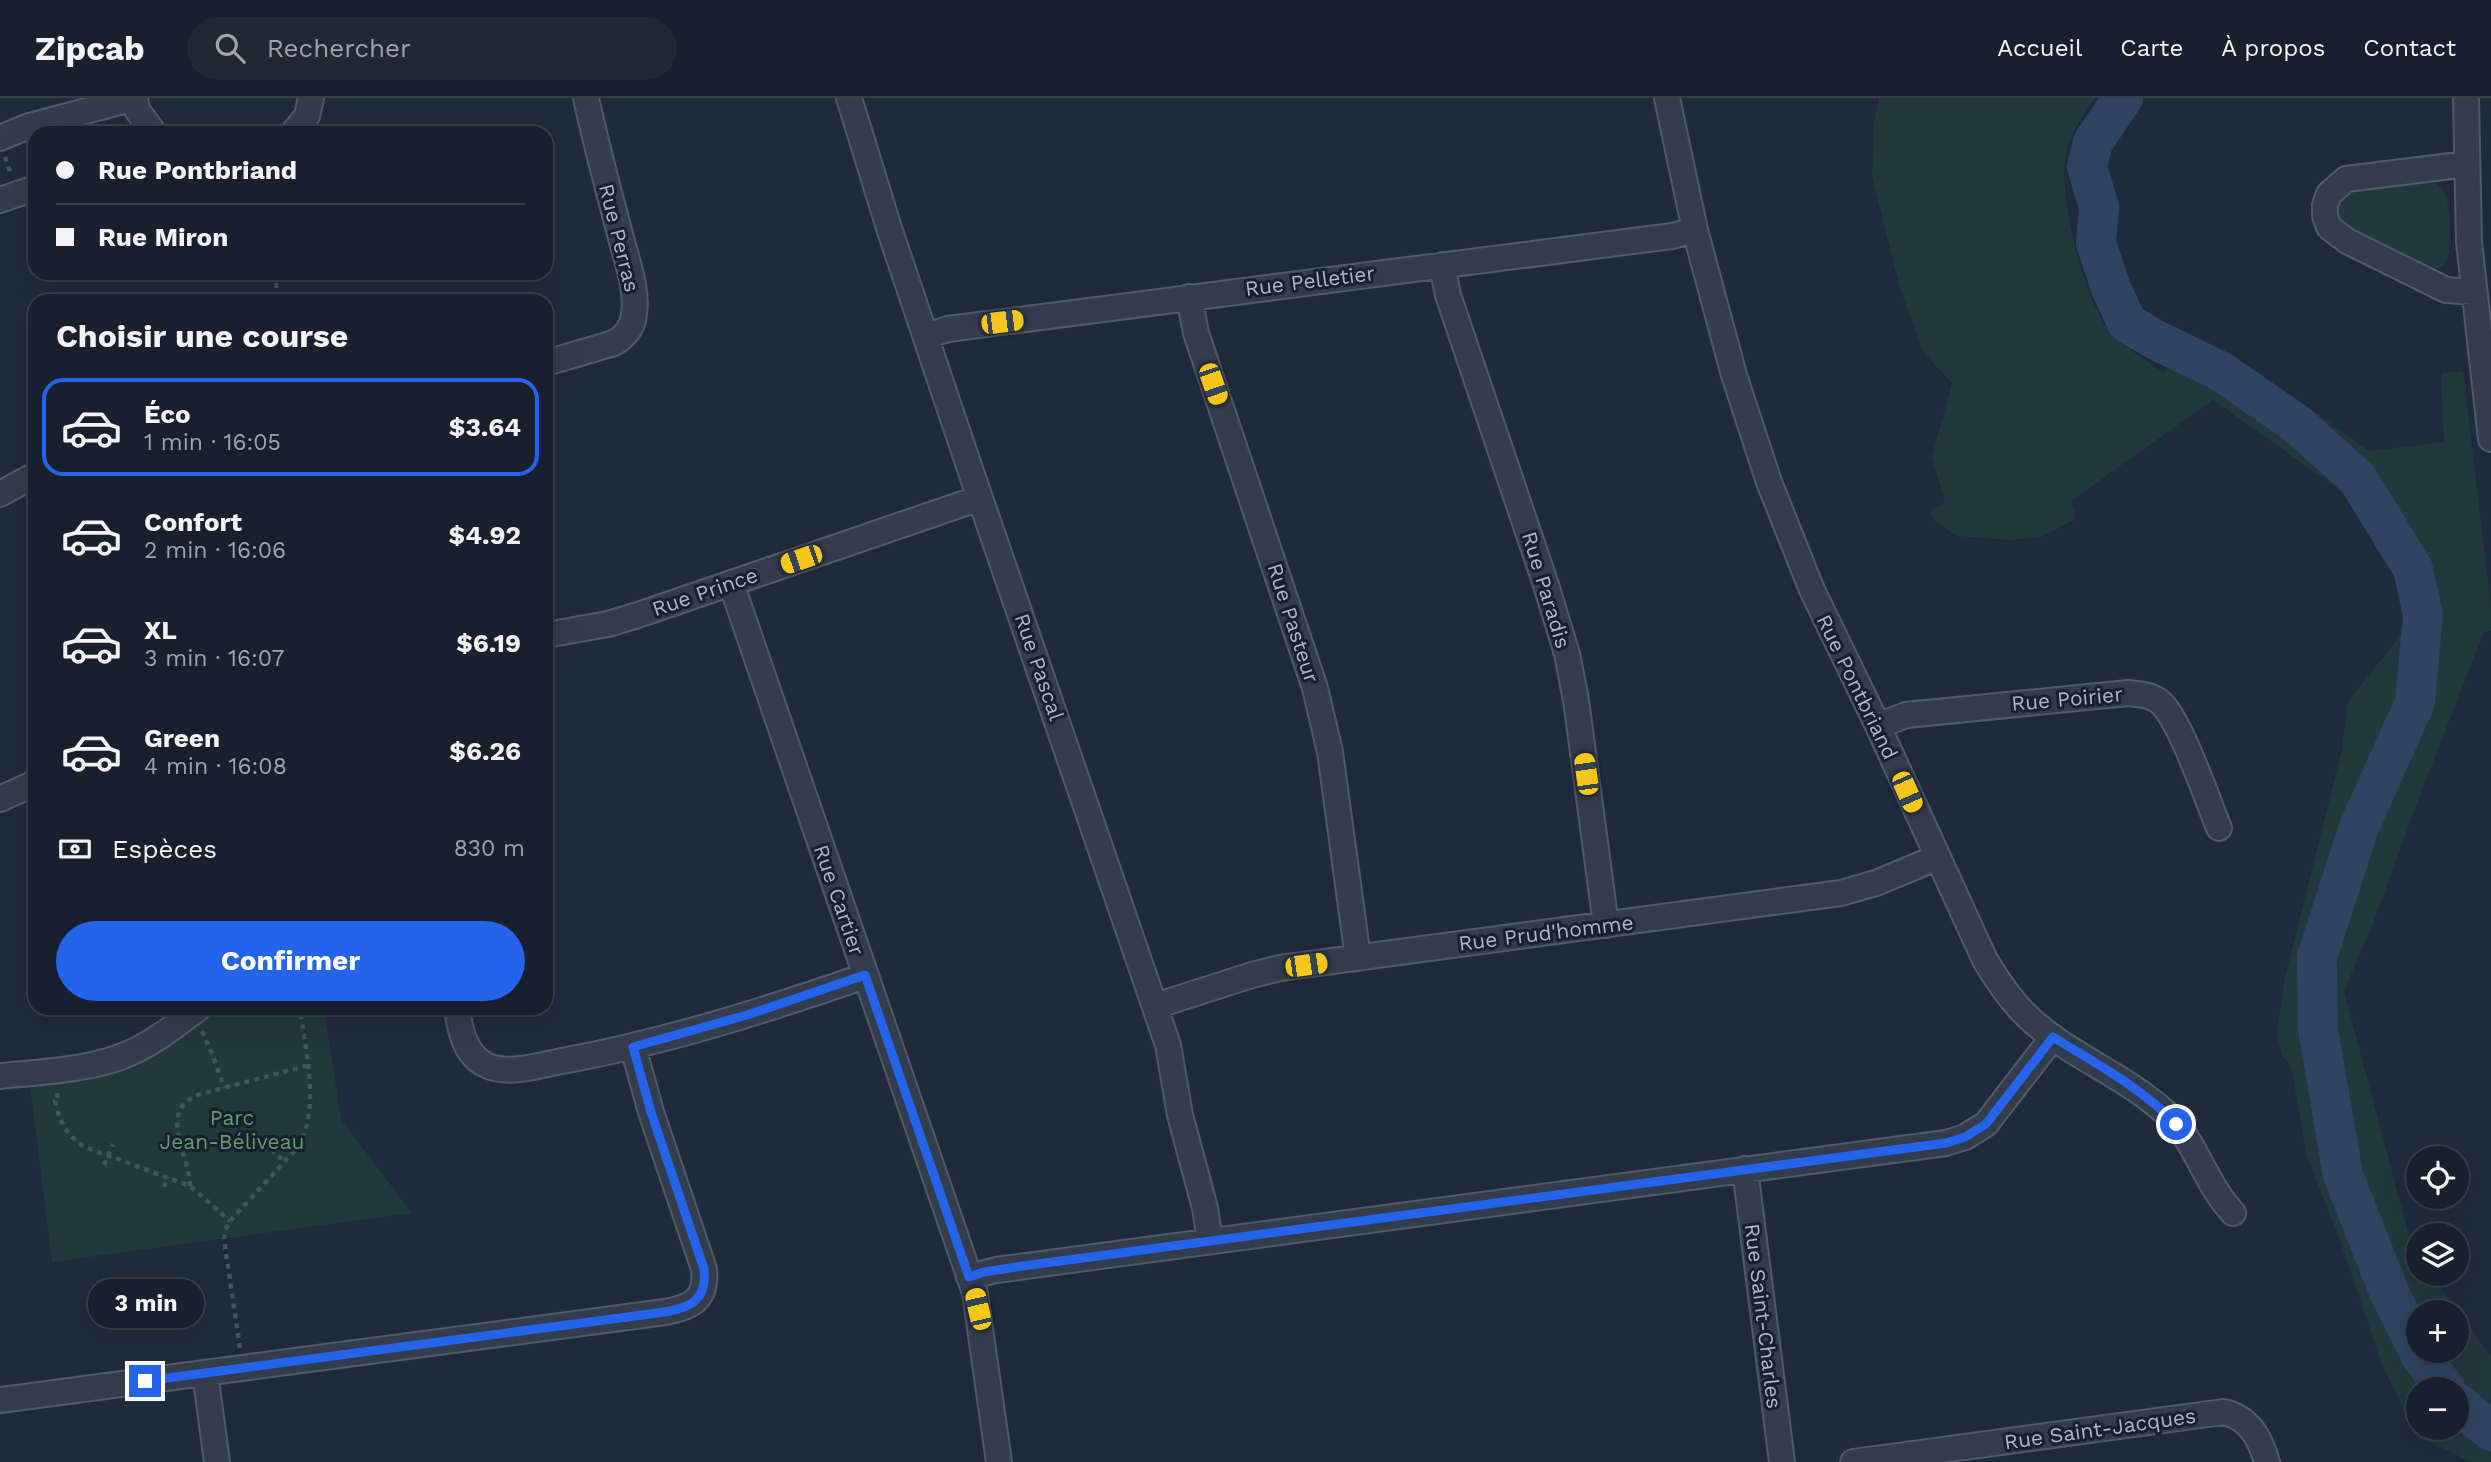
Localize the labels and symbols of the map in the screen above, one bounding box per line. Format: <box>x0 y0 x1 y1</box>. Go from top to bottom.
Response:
street label: Rue Perras <box>594 181 645 295</box>
street label: Rue Pelletier <box>1244 260 1377 301</box>
car <box>980 309 1025 335</box>
car <box>1197 361 1230 407</box>
street label: Rue Paradis <box>1517 529 1576 651</box>
car <box>778 542 825 576</box>
street label: Rue Pasteur <box>1262 560 1325 686</box>
street label: Rue Prince <box>649 562 761 621</box>
street label: Rue Pascal <box>1009 610 1070 724</box>
street label: Rue Pontbriand <box>1812 610 1903 763</box>
street label: Rue Poirier <box>2010 681 2124 716</box>
car <box>1573 752 1600 796</box>
car <box>1889 769 1926 815</box>
street label: Rue Cartier <box>809 841 870 959</box>
street label: Rue Prud'homme <box>1457 909 1635 956</box>
car <box>1284 952 1329 978</box>
park label: Parc Jean-Béliveau <box>159 1105 305 1154</box>
route start <box>2160 1108 2192 1140</box>
street label: Rue Saint-Charles <box>1740 1222 1787 1410</box>
callout: 3 min <box>87 1280 203 1328</box>
car <box>964 1286 993 1332</box>
route end <box>129 1365 161 1397</box>
street label: Rue Saint-Jacques <box>2002 1403 2197 1454</box>

